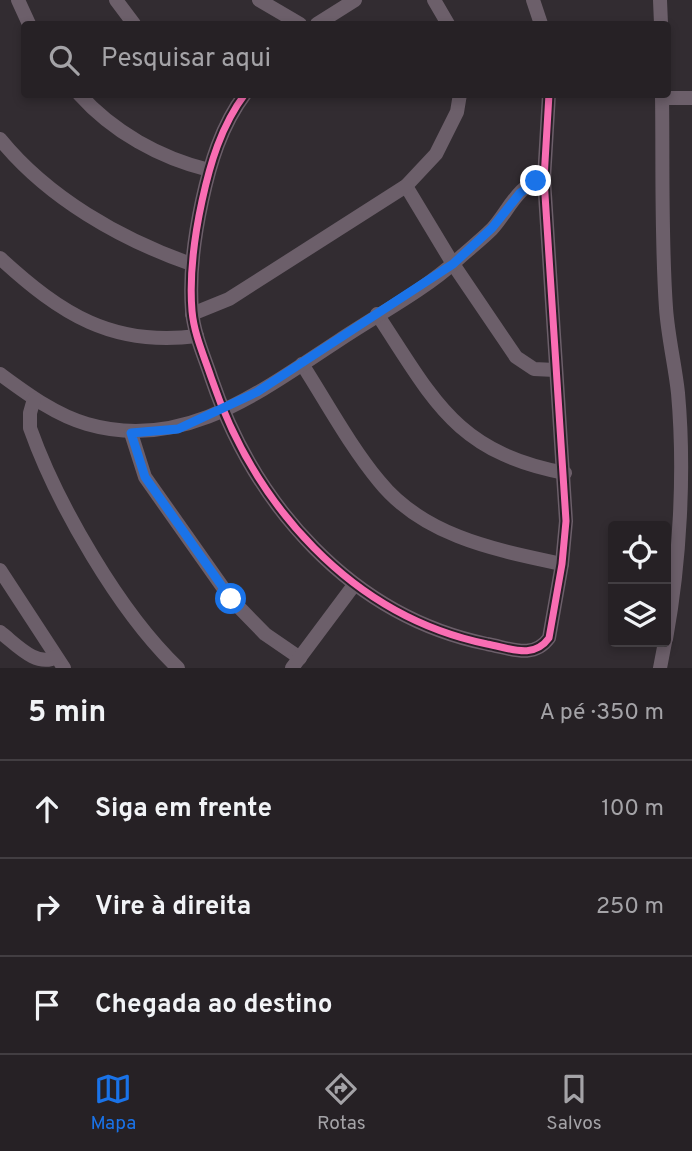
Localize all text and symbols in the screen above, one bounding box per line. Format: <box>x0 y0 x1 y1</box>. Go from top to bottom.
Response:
search box <box>21 21 671 98</box>
icon: search <box>45 41 83 79</box>
text: Pesquisar aqui <box>101 43 271 76</box>
route end <box>520 165 551 196</box>
map controls <box>608 521 671 647</box>
button: locate <box>608 521 671 584</box>
route start <box>215 583 246 614</box>
button: layers <box>608 584 671 647</box>
text: 5 min <box>28 695 106 732</box>
text: A pé · 350 m <box>540 699 664 728</box>
icon: ahead <box>28 790 66 828</box>
text: Siga em frente <box>95 793 272 826</box>
text: 100 m <box>601 795 664 824</box>
icon: right <box>28 888 66 926</box>
text: Vire à direita <box>95 891 251 924</box>
text: 250 m <box>596 893 664 922</box>
icon: arrive <box>28 986 66 1024</box>
text: Chegada ao destino <box>95 989 332 1022</box>
tab: Mapa <box>90 1070 136 1136</box>
tab: Rotas <box>317 1070 366 1136</box>
tab: Salvos <box>546 1070 602 1136</box>

